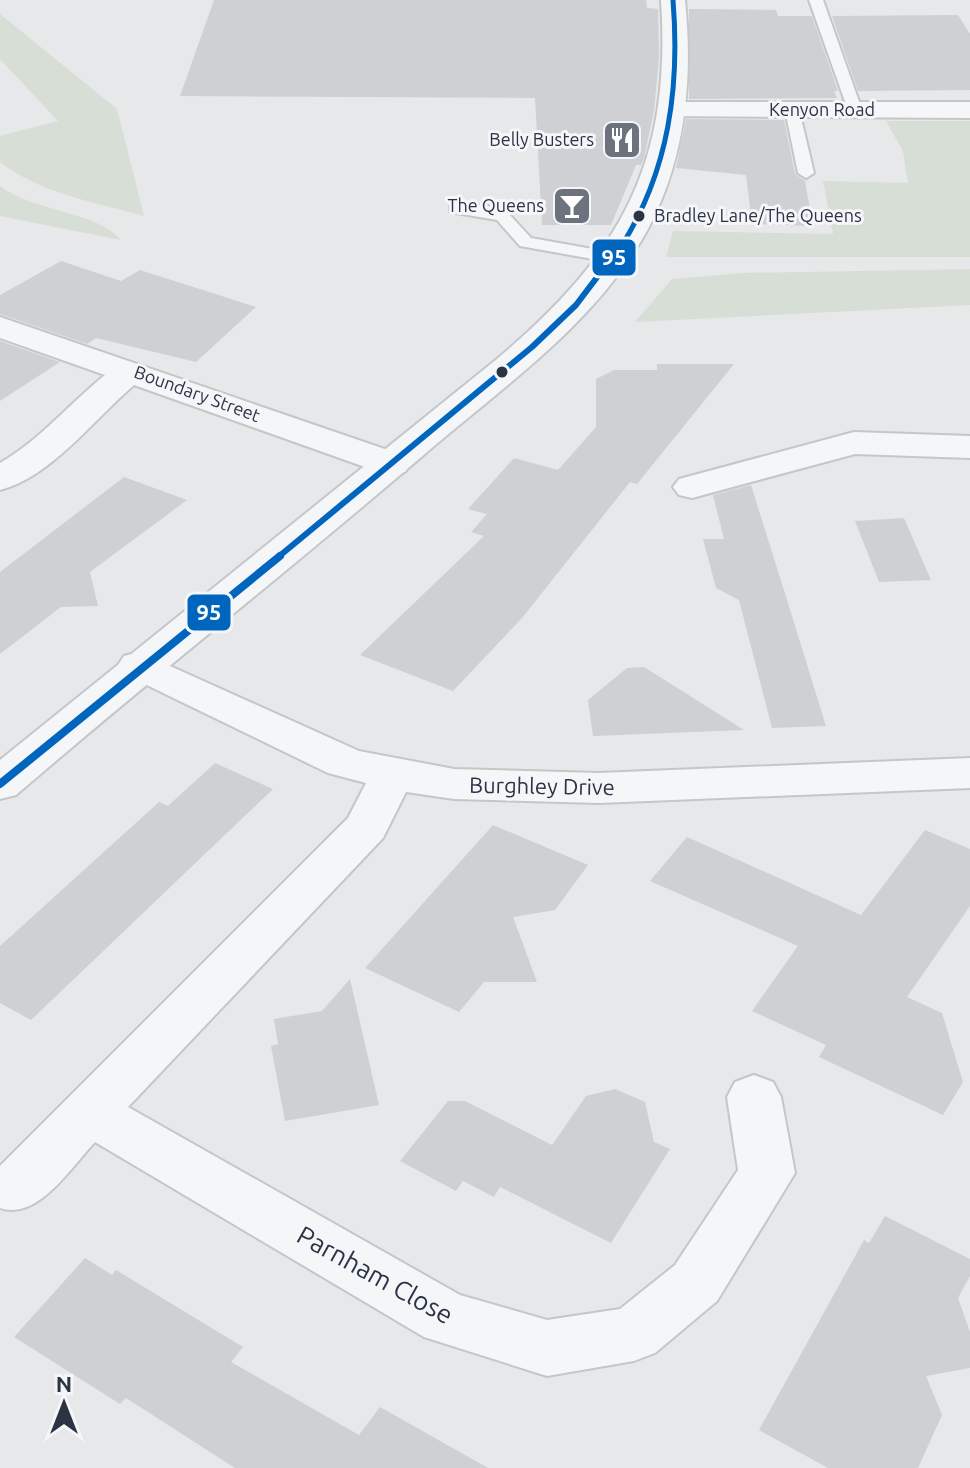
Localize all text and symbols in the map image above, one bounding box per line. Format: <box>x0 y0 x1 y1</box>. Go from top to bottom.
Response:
street label: Kenyon Road <box>769 99 875 119</box>
restaurant icon: Belly Busters <box>601 119 643 161</box>
place label: Belly Busters <box>489 129 594 149</box>
bar icon: The Queens <box>551 185 593 227</box>
place label: The Queens <box>447 195 544 216</box>
place label: Bradley Lane/The Queens <box>654 205 862 226</box>
marker: Bradley Lane/The Queens <box>631 208 647 224</box>
line badge: 95 <box>591 238 637 277</box>
text: 95 <box>602 244 626 269</box>
street label: Boundary Street <box>132 361 263 425</box>
unlabelled marker <box>494 364 510 380</box>
line badge: 95 <box>186 593 232 632</box>
text: 95 <box>197 599 221 624</box>
street label: Burghley Drive <box>469 772 615 799</box>
street label: Parnham Close <box>292 1220 458 1329</box>
north arrow <box>24 1364 104 1444</box>
text: N <box>56 1371 72 1396</box>

